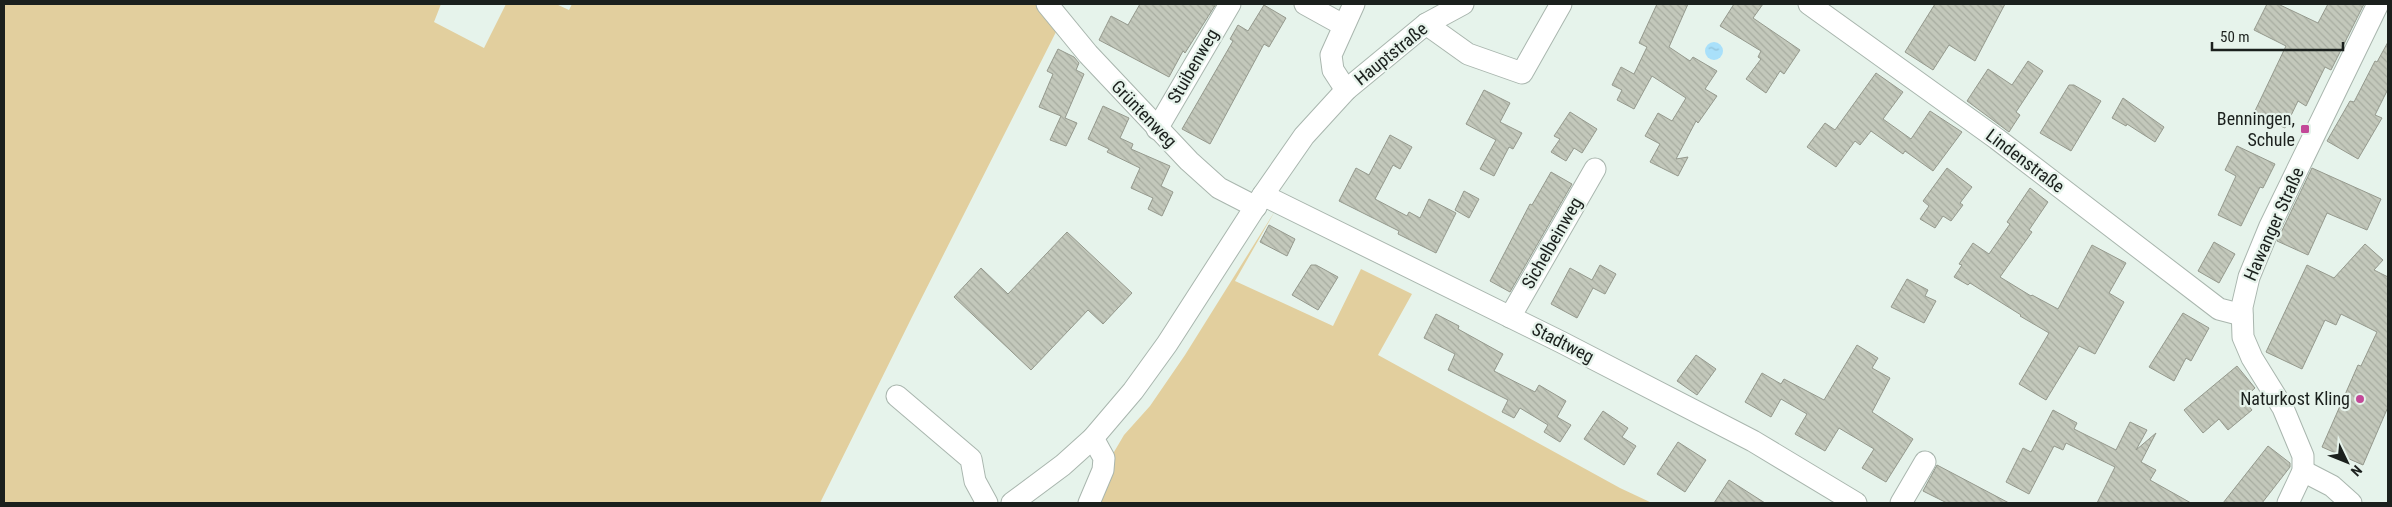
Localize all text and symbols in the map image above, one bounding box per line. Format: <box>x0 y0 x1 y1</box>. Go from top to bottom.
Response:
street label: Hauptstraße <box>1350 18 1431 89</box>
scale bar <box>2212 20 2343 52</box>
street label: Stuibenweg <box>1163 25 1222 107</box>
text: 50 m <box>2220 28 2250 46</box>
street label: Grüntenweg <box>1107 76 1181 152</box>
place label: Benningen, Schule <box>2217 108 2295 150</box>
marker: Benningen, Schule <box>2299 123 2311 135</box>
street label: Lindenstraße <box>1982 124 2069 197</box>
street label: Hawanger Straße <box>2239 164 2308 284</box>
street label: Sichelbeinweg <box>1517 193 1586 292</box>
street label: Stadtweg <box>1529 318 1598 367</box>
place label: Naturkost Kling <box>2240 388 2350 409</box>
marker: Naturkost Kling <box>2354 393 2366 405</box>
north arrow <box>2322 437 2372 487</box>
text: N <box>2348 462 2365 479</box>

